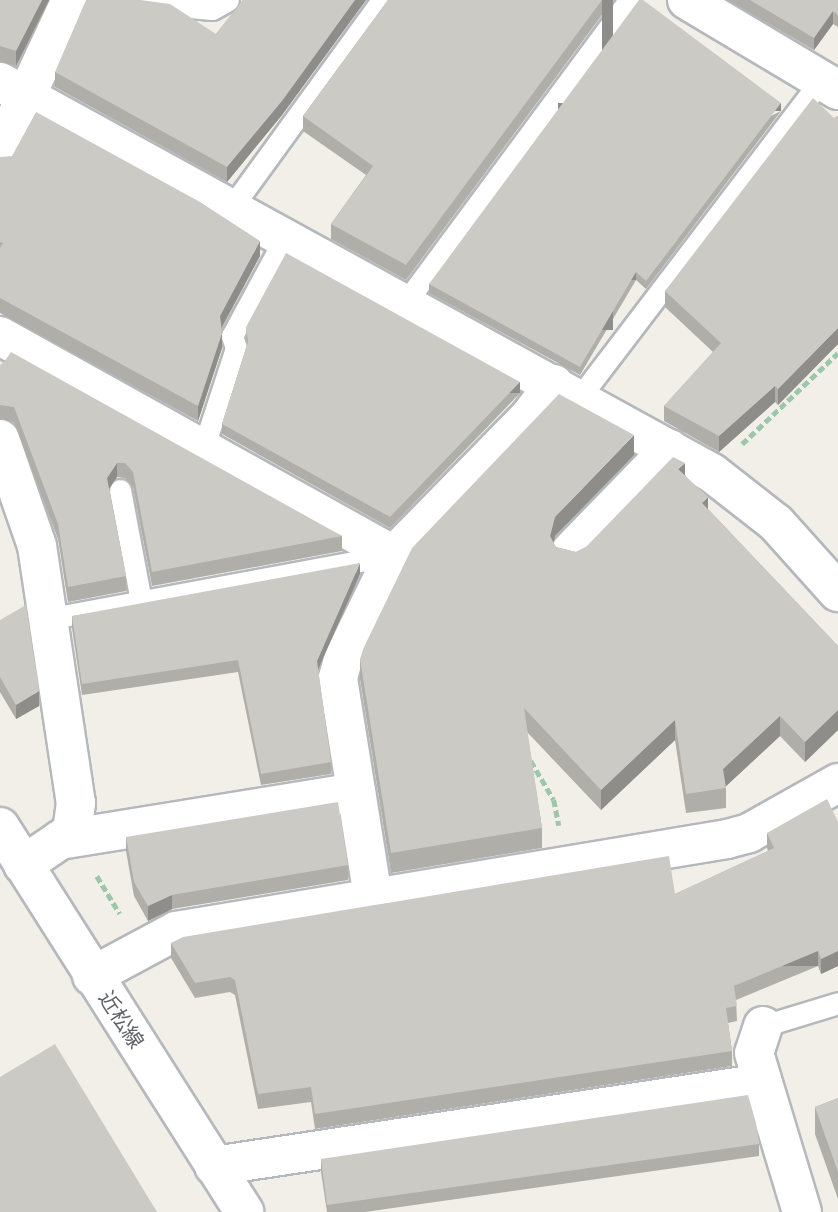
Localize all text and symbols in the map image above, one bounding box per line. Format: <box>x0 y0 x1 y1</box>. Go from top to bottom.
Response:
street label: 近松線 <box>93 987 149 1053</box>

